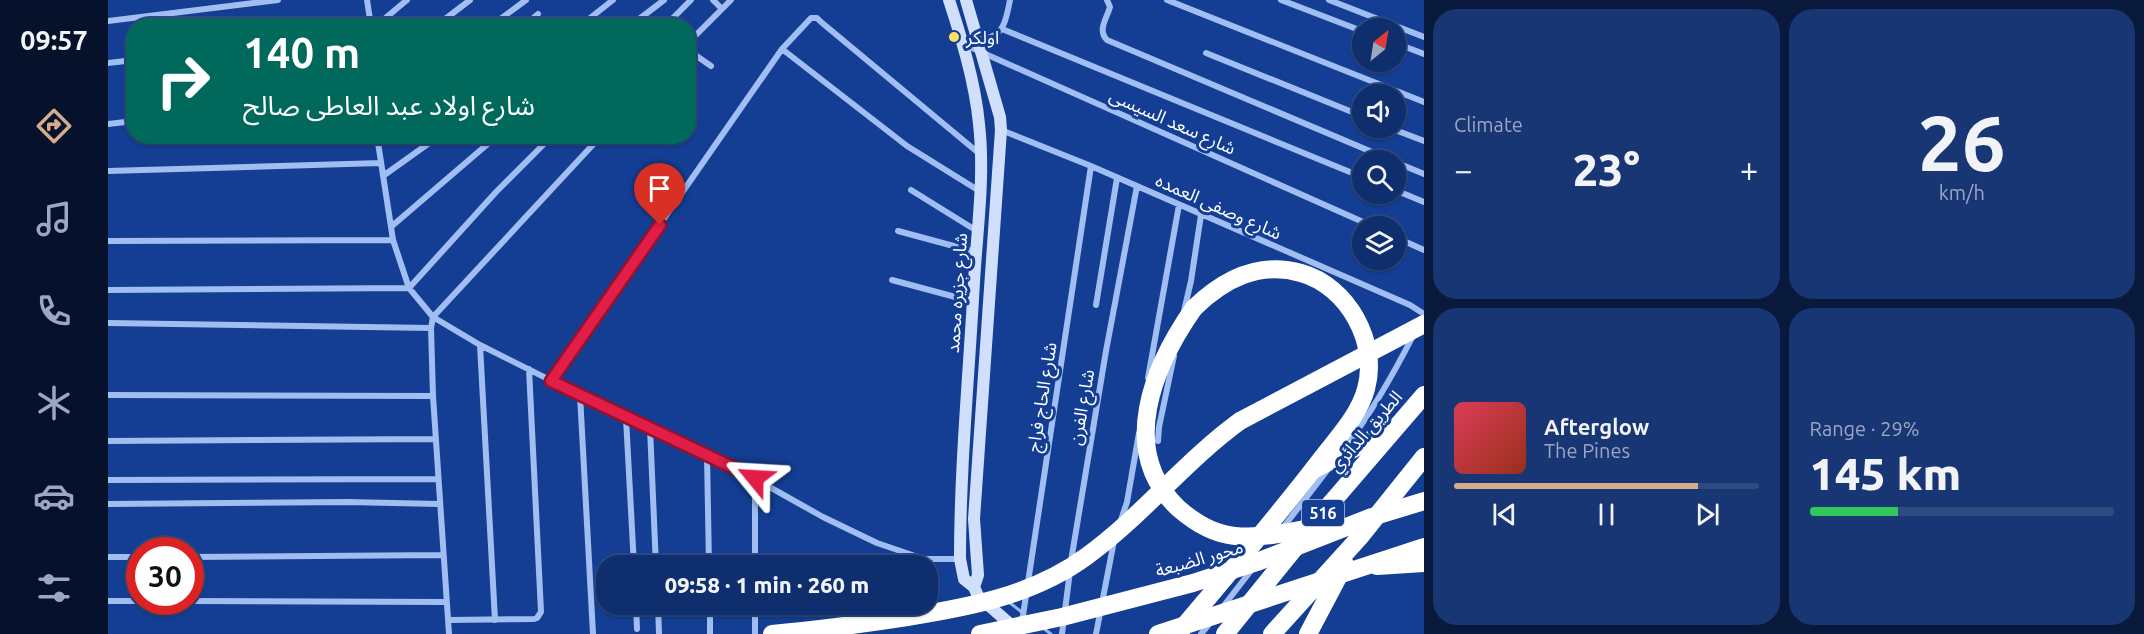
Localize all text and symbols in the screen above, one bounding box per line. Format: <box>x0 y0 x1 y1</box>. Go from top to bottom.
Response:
north arrow <box>1352 18 1406 72</box>
map controls <box>1352 18 1406 270</box>
text: 09:57 <box>20 25 88 55</box>
place label: اولكر <box>965 27 999 49</box>
text: 140 m <box>243 29 360 76</box>
marker: اولكر <box>947 30 961 44</box>
icon: right <box>144 42 222 120</box>
street label: شارع سعد السيسى <box>1105 84 1239 162</box>
button: sound <box>1352 84 1406 138</box>
text: شارع اولاد عبد العاطى صالح <box>243 90 535 120</box>
text: 26 <box>1918 98 2006 186</box>
icon: directions <box>33 105 75 147</box>
text: Climate <box>1454 113 1523 136</box>
text: 23° <box>1573 144 1640 195</box>
button: search <box>1352 150 1406 204</box>
text: − <box>1454 151 1473 188</box>
text: + <box>1740 151 1758 188</box>
pin <box>634 163 685 225</box>
street label: شارع وصفى العمده <box>1151 169 1285 247</box>
icon: arrive <box>643 172 676 205</box>
text: km/h <box>1939 181 1985 204</box>
icon: music <box>33 198 75 240</box>
button: layers <box>1352 216 1406 270</box>
street label: شارع جزيره محمد <box>942 232 975 354</box>
icon: phone <box>33 290 75 332</box>
street label: شارع الحاج فراج <box>1022 341 1064 454</box>
street label: شارع الفرن <box>1065 368 1102 447</box>
icon: climate <box>33 382 75 424</box>
street label: الطريق الدائري <box>1324 386 1409 478</box>
text: Afterglow <box>1544 414 1649 439</box>
text: Range · 29% <box>1810 417 1920 440</box>
text: The Pines <box>1544 439 1630 462</box>
position arrow <box>723 446 787 510</box>
text: 145 km <box>1810 448 1961 499</box>
icon: car <box>33 475 75 517</box>
icon: previous <box>1488 498 1521 531</box>
icon: pause <box>1590 498 1623 531</box>
icon: next <box>1691 498 1724 531</box>
road number: 516 <box>1302 500 1344 526</box>
street label: محور الضبعة <box>1153 536 1246 582</box>
speed limit sign: 30 <box>126 537 204 615</box>
icon: filters <box>33 567 75 609</box>
text: 09:58 · 1 min · 260 m <box>665 572 869 597</box>

